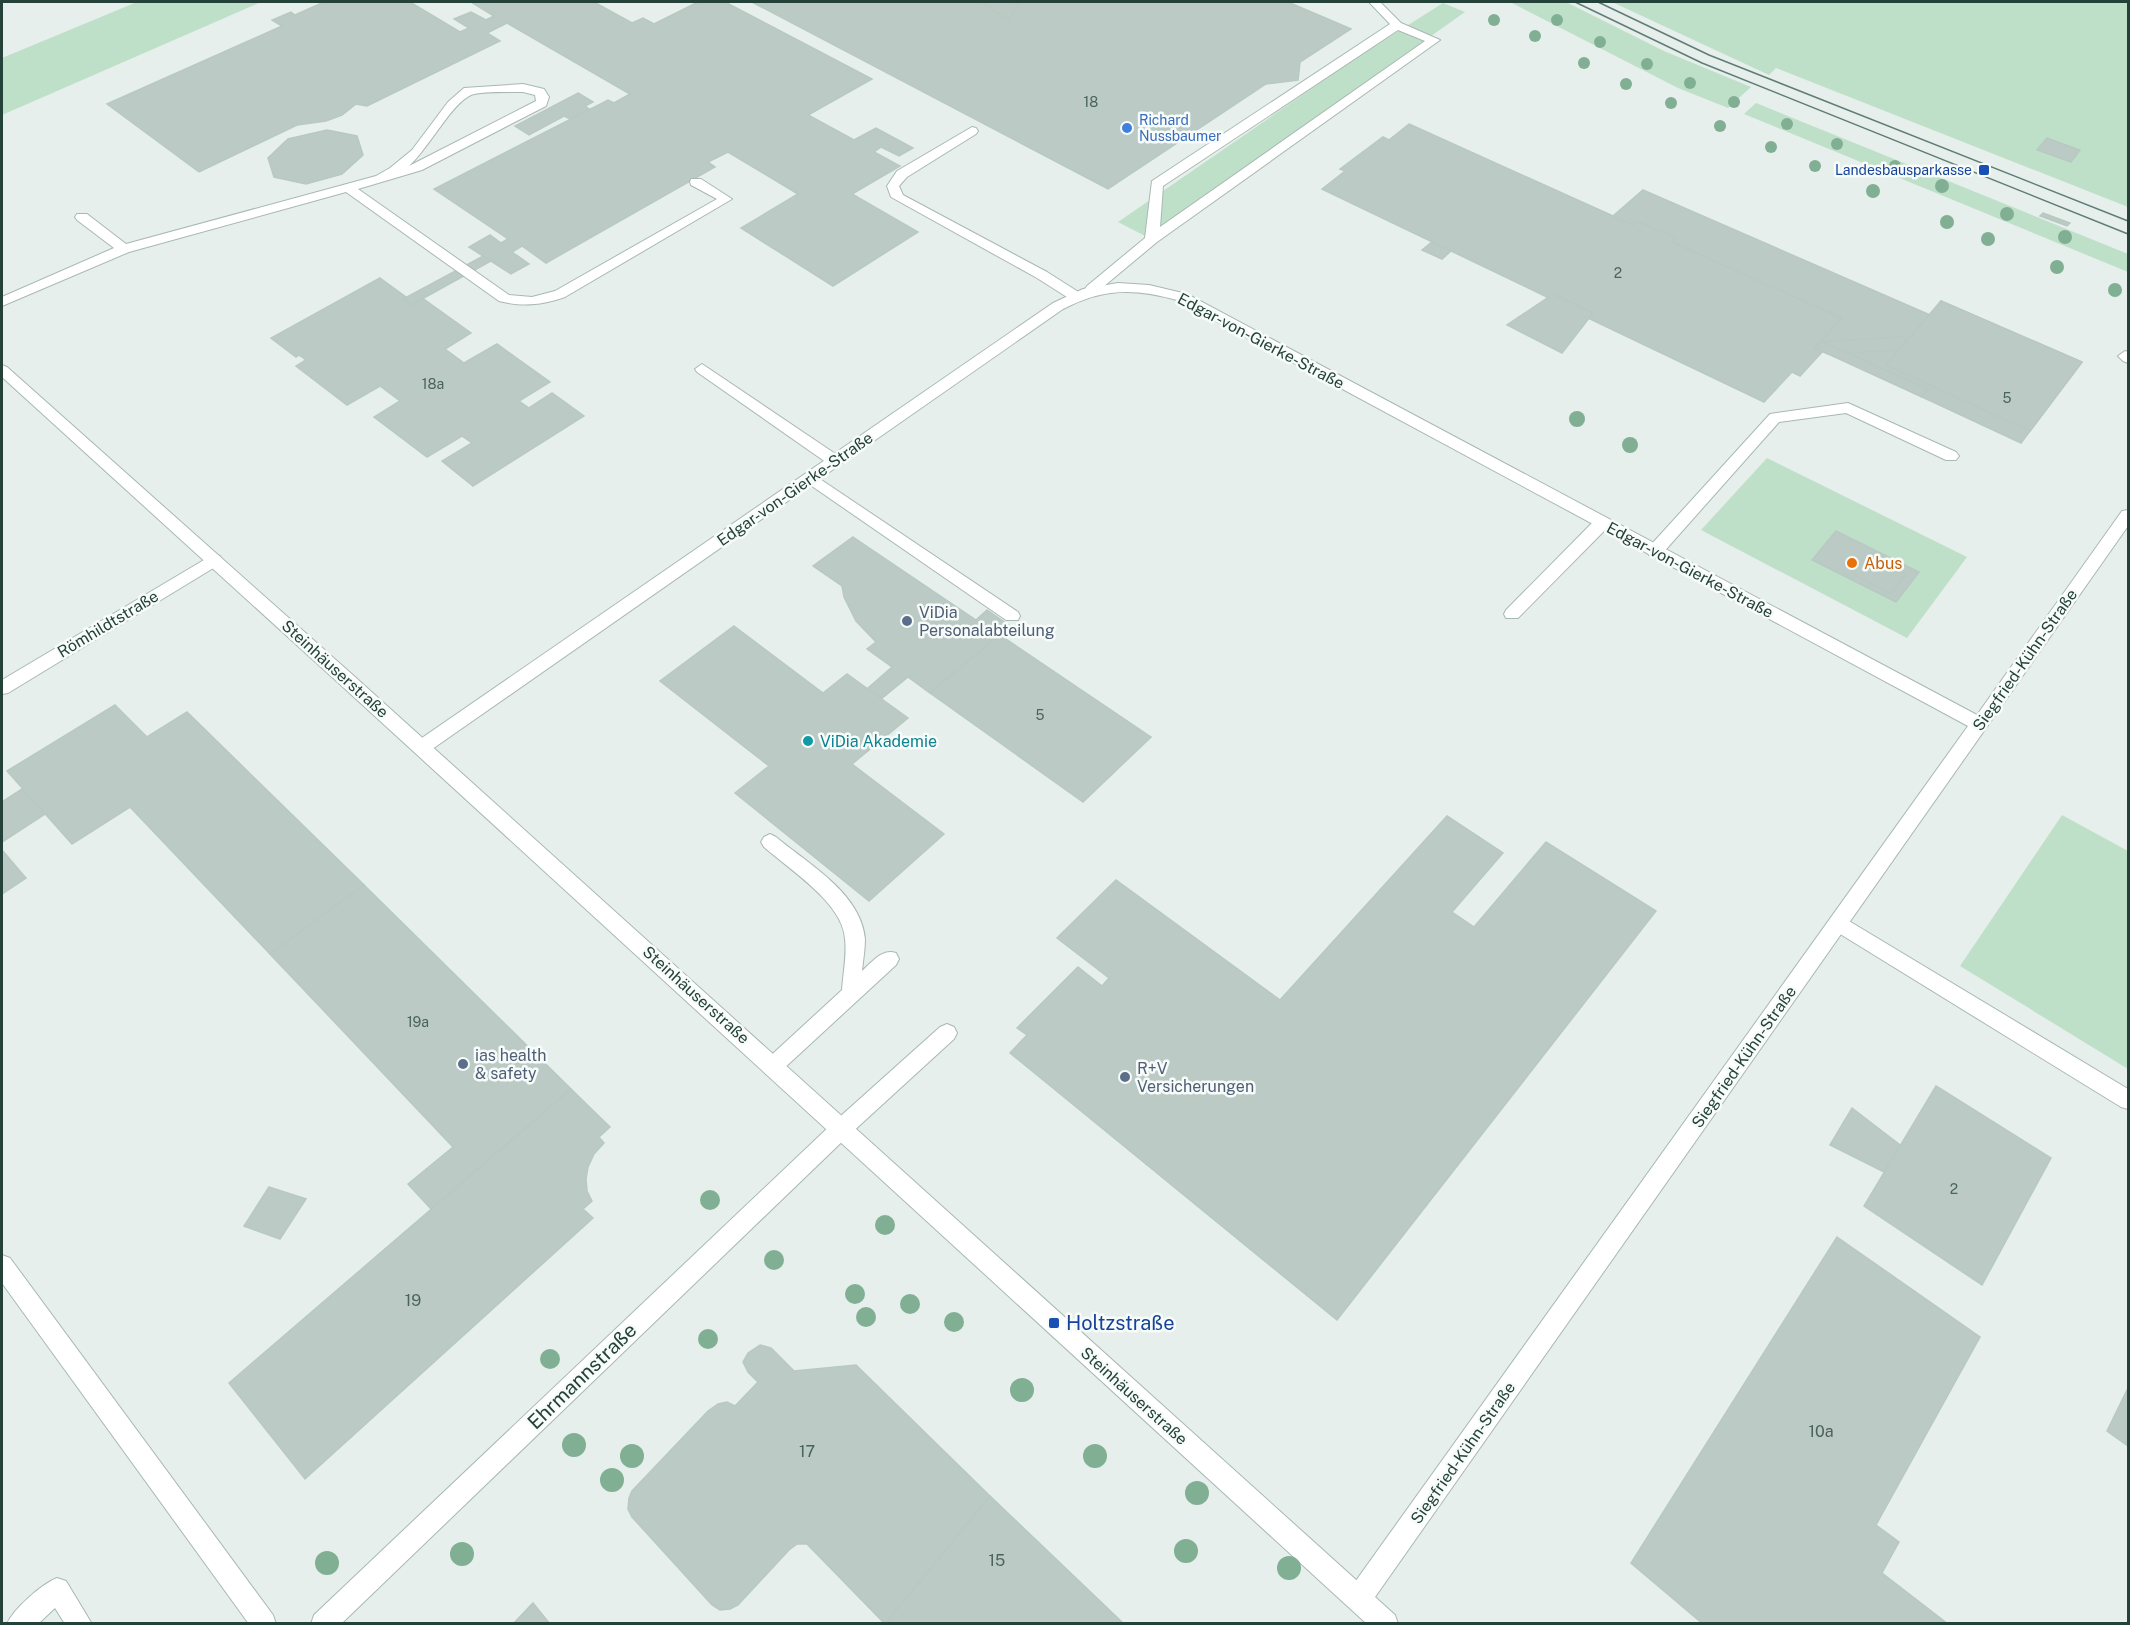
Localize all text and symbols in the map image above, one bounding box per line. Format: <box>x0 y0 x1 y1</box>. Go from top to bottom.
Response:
house number: 18 <box>1084 94 1098 110</box>
place label: Richard Nussbaumer <box>1139 112 1222 144</box>
marker: Richard Nussbaumer <box>1120 121 1134 135</box>
place label: Landesbausparkasse <box>1835 162 1972 178</box>
marker: Landesbausparkasse <box>1977 163 1991 177</box>
house number: 2 <box>1614 265 1622 281</box>
street label: Edgar-von-Gierke-Straße <box>1174 289 1348 393</box>
house number: 18a <box>422 376 444 392</box>
house number: 5 <box>2003 390 2012 406</box>
street label: Edgar-von-Gierke-Straße <box>713 428 877 550</box>
street label: Edgar-von-Gierke-Straße <box>1603 518 1777 622</box>
place label: Abus <box>1864 554 1902 573</box>
marker: Abus <box>1845 556 1859 570</box>
street label: Siegfried-Kühn-Straße <box>1969 585 2081 735</box>
street label: Römhildtstraße <box>54 586 162 662</box>
place label: ViDia Personalabteilung <box>919 603 1055 640</box>
marker: ViDia Personalabteilung <box>900 614 914 628</box>
street label: Steinhäuserstraße <box>278 616 392 722</box>
house number: 5 <box>1036 707 1045 723</box>
place label: ViDia Akademie <box>820 732 937 751</box>
marker: ViDia Akademie <box>801 734 815 748</box>
street label: Steinhäuserstraße <box>639 942 753 1048</box>
street label: Siegfried-Kühn-Straße <box>1688 982 1800 1132</box>
house number: 19a <box>407 1014 429 1030</box>
place label: ias health & safety <box>475 1046 546 1083</box>
marker: ias health & safety <box>456 1057 470 1071</box>
place label: R+V Versicherungen <box>1137 1059 1254 1096</box>
marker: R+V Versicherungen <box>1118 1070 1132 1084</box>
house number: 2 <box>1950 1181 1958 1197</box>
house number: 19 <box>405 1291 421 1310</box>
place label: Holtzstraße <box>1066 1311 1175 1335</box>
marker: Holtzstraße <box>1047 1316 1061 1330</box>
street label: Ehrmannstraße <box>523 1318 641 1434</box>
street label: Steinhäuserstraße <box>1077 1343 1191 1449</box>
street label: Siegfried-Kühn-Straße <box>1407 1378 1519 1528</box>
house number: 10a <box>1808 1422 1834 1441</box>
house number: 17 <box>799 1442 815 1461</box>
house number: 15 <box>989 1551 1005 1570</box>

